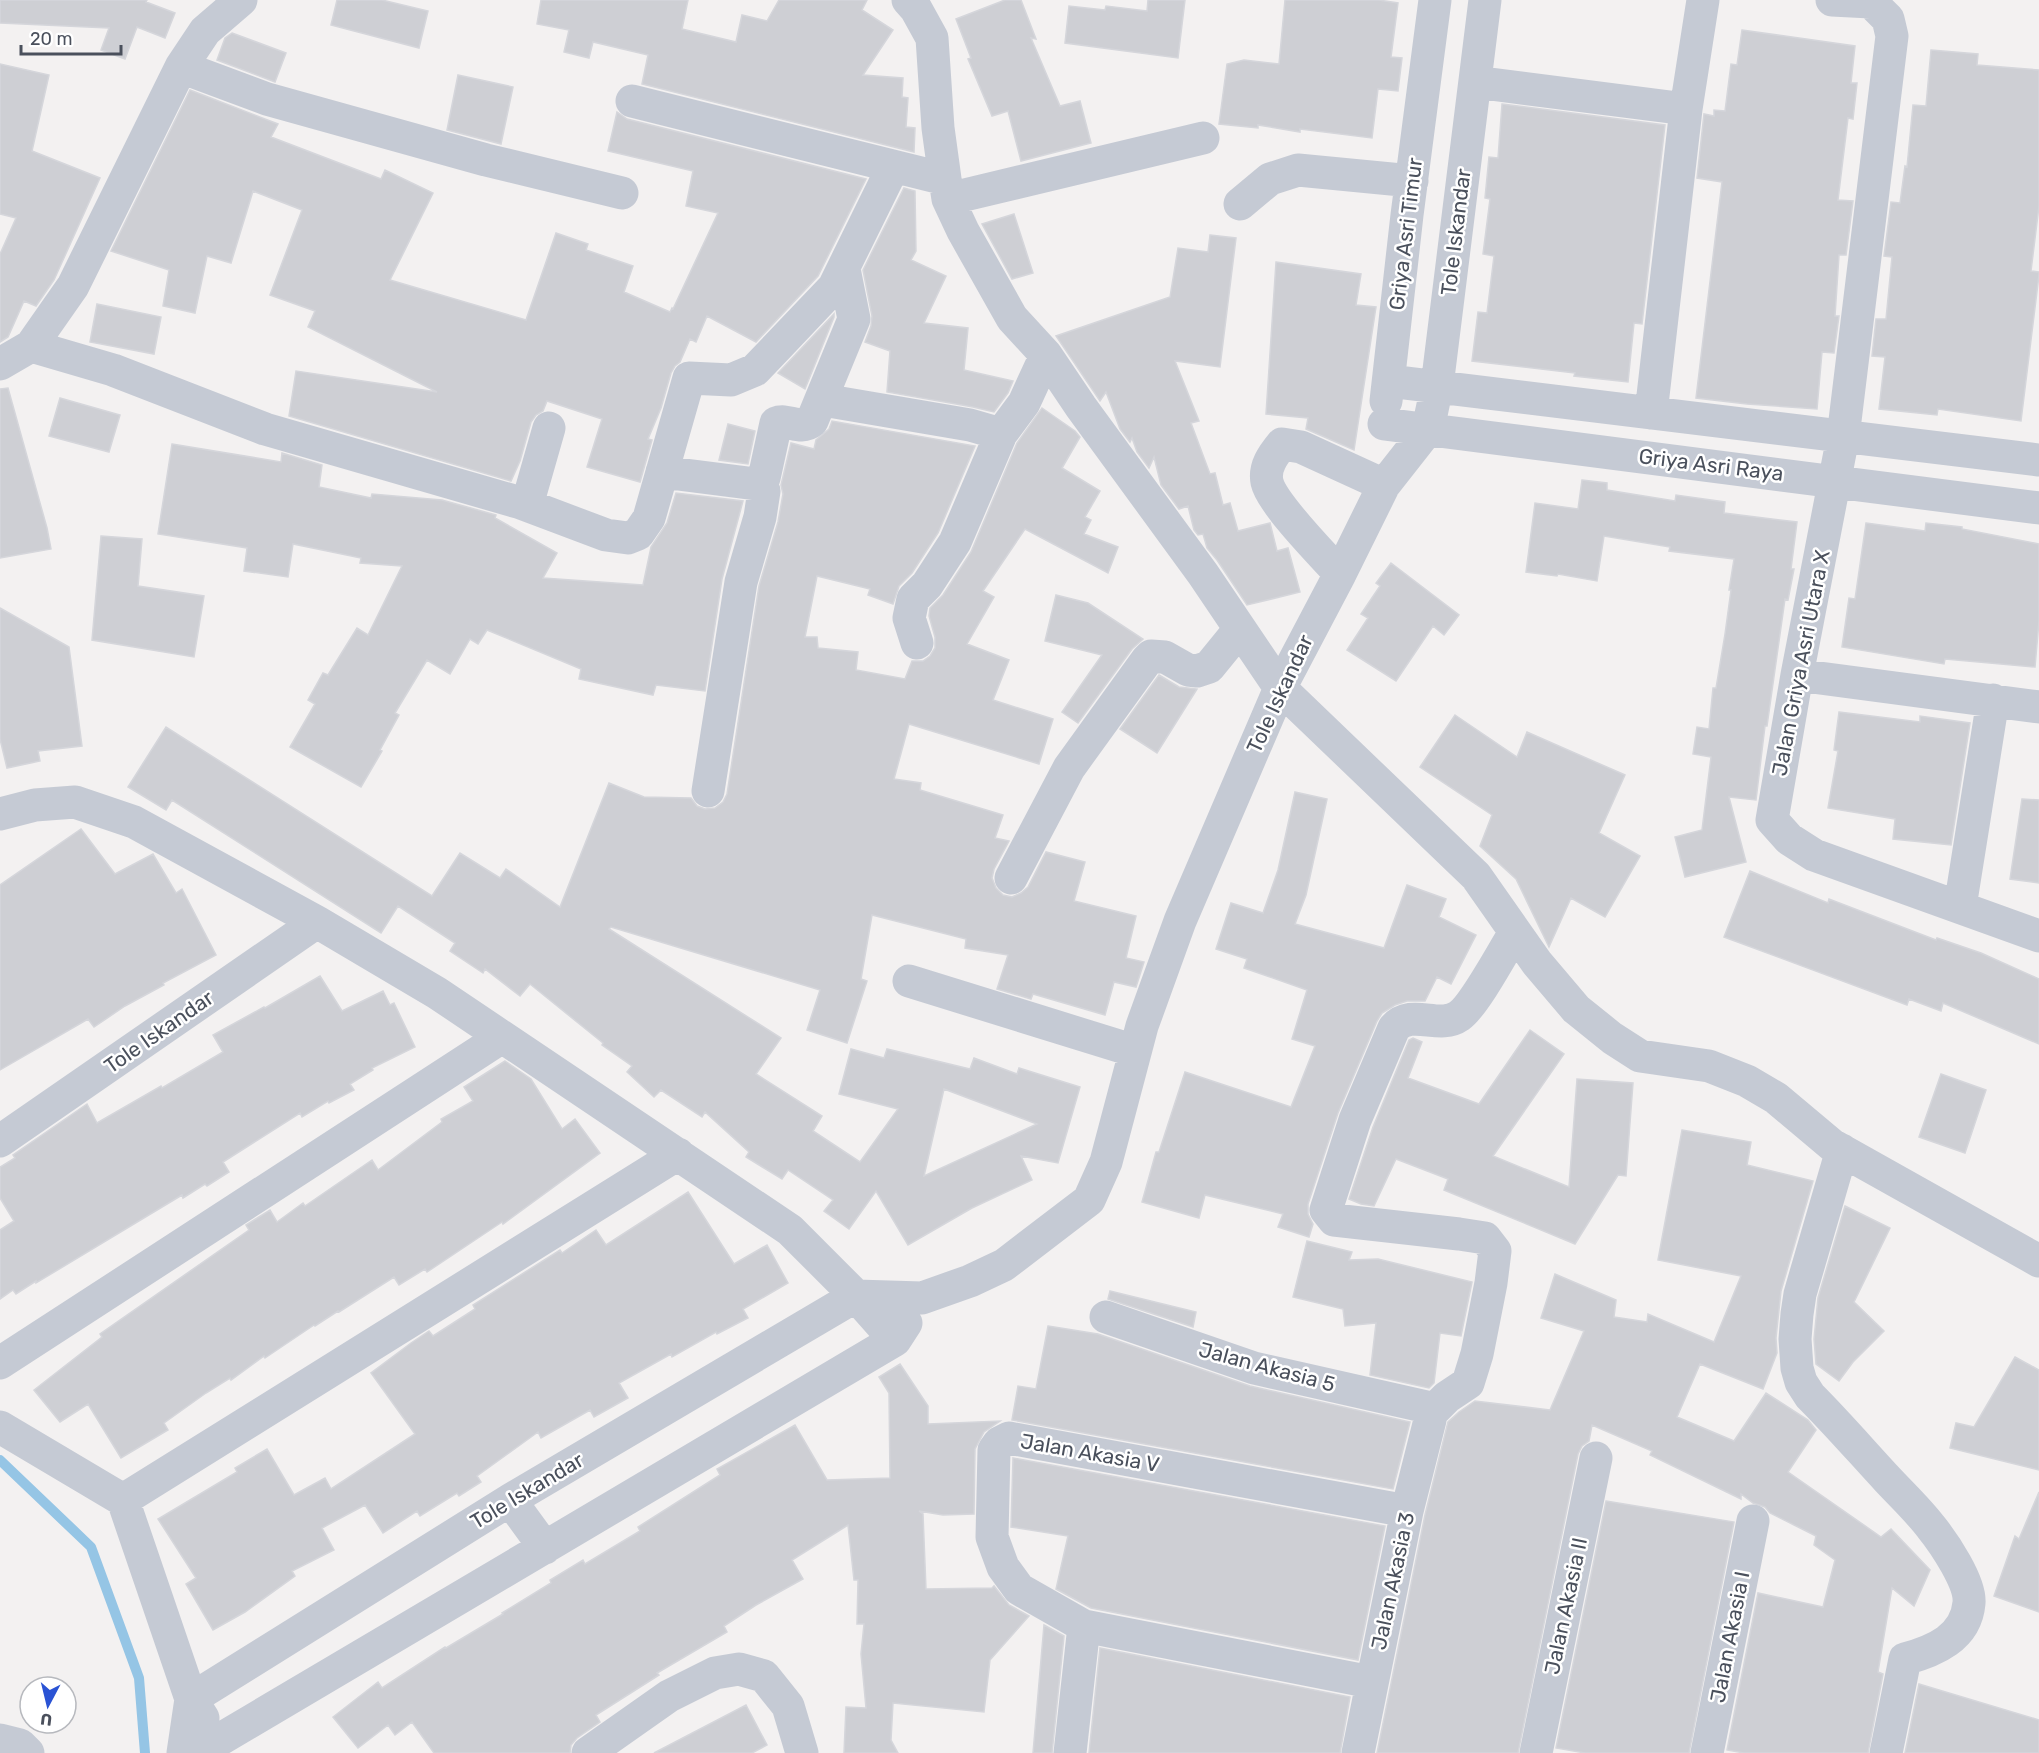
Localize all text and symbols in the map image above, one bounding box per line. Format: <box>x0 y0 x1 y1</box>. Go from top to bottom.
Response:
scale bar <box>21 18 122 56</box>
text: 20 m <box>30 28 72 50</box>
street label: Griya Asri Timur <box>1384 156 1427 312</box>
street label: Tole Iskandar <box>1435 167 1476 297</box>
street label: Griya Asri Raya <box>1637 443 1785 486</box>
street label: Jalan Griya Asri Utara X <box>1766 548 1835 778</box>
street label: Tole Iskandar <box>1241 631 1318 757</box>
street label: Tole Iskandar <box>99 985 218 1078</box>
street label: Jalan Akasia 5 <box>1196 1336 1338 1397</box>
street label: Jalan Akasia V <box>1019 1428 1162 1477</box>
street label: Tole Iskandar <box>466 1447 588 1534</box>
street label: Jalan Akasia 3 <box>1366 1510 1419 1652</box>
street label: Jalan Akasia II <box>1539 1535 1592 1677</box>
street label: Jalan Akasia I <box>1705 1569 1755 1705</box>
north arrow <box>18 1675 78 1735</box>
text: U <box>39 1709 53 1730</box>

